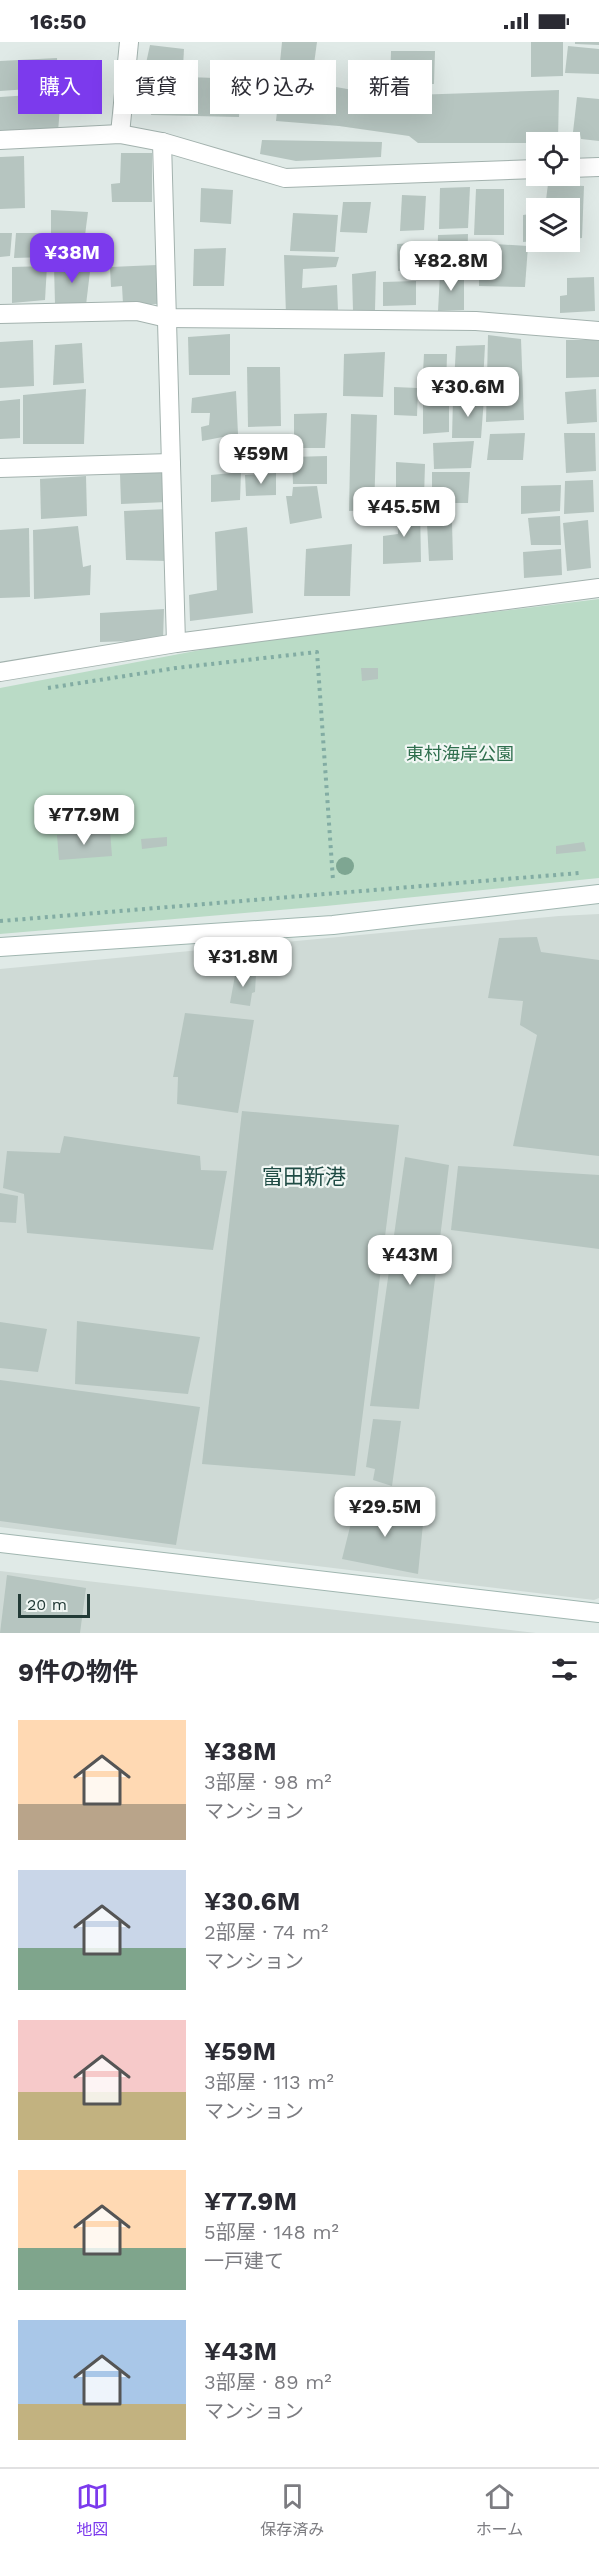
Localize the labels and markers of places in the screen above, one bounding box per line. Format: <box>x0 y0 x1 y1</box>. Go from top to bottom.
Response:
pin: ¥38M <box>36 233 108 284</box>
pin: ¥82.8M <box>402 241 500 292</box>
pin: ¥30.6M <box>419 367 517 418</box>
pin: ¥59M <box>225 434 297 485</box>
pin: ¥45.5M <box>355 487 453 538</box>
pin: ¥77.9M <box>35 795 133 846</box>
pin: ¥31.8M <box>194 937 292 988</box>
pin: ¥43M <box>374 1235 446 1286</box>
pin: ¥29.5M <box>336 1487 434 1538</box>

